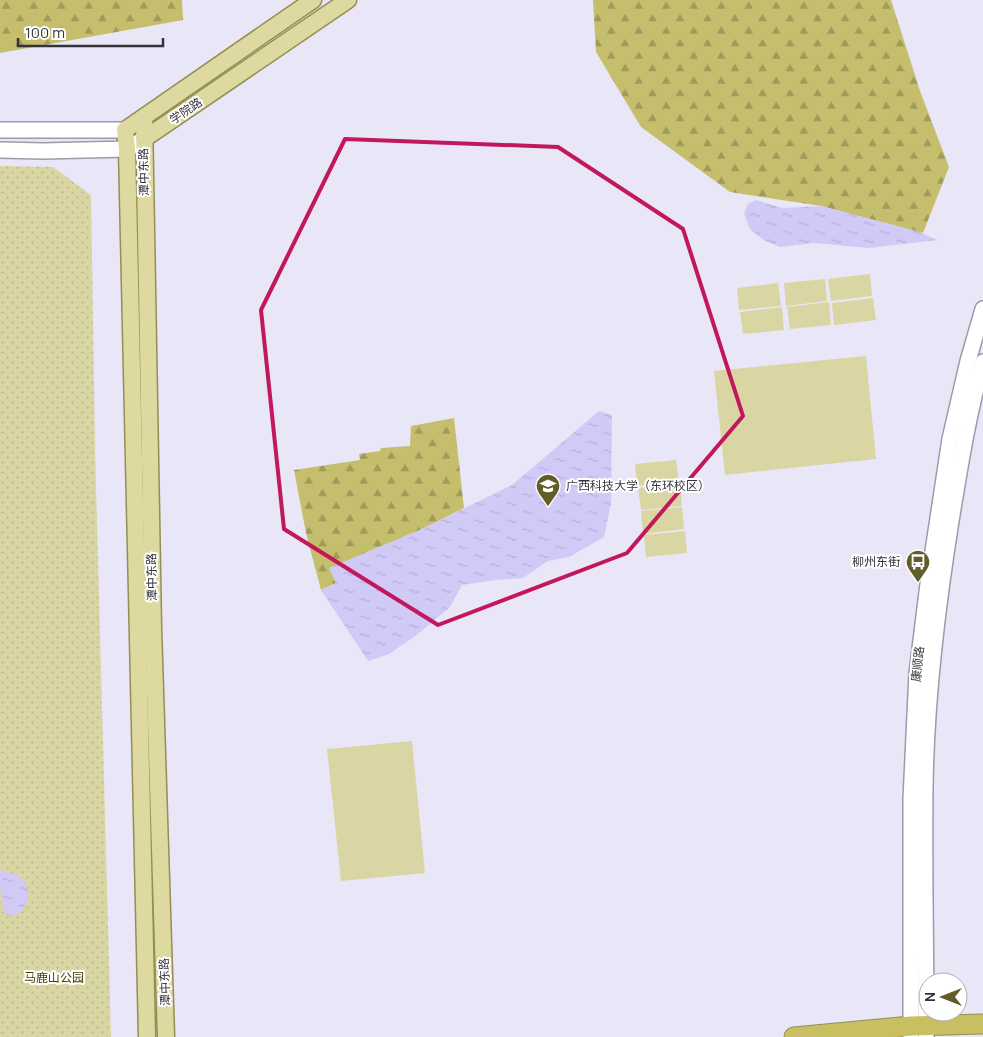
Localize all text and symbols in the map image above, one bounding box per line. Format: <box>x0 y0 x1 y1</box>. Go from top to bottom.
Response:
scale bar <box>18 15 162 47</box>
text: 100 m <box>25 22 65 43</box>
street label: 学院路 <box>166 93 205 128</box>
street label: 潭中东路 <box>135 148 152 196</box>
school or university icon: 广西科技大学（东环校区） <box>535 473 561 507</box>
place label: 广西科技大学（东环校区） <box>566 477 710 494</box>
bus stop icon: 柳州东街 <box>905 549 931 583</box>
street label: 潭中东路 <box>143 553 160 601</box>
place label: 柳州东街 <box>852 553 900 570</box>
street label: 康顺路 <box>907 645 928 683</box>
street label: 潭中东路 <box>155 958 174 1006</box>
park label: 马鹿山公园 <box>24 969 84 986</box>
north arrow <box>918 972 968 1022</box>
text: N <box>920 992 939 1002</box>

